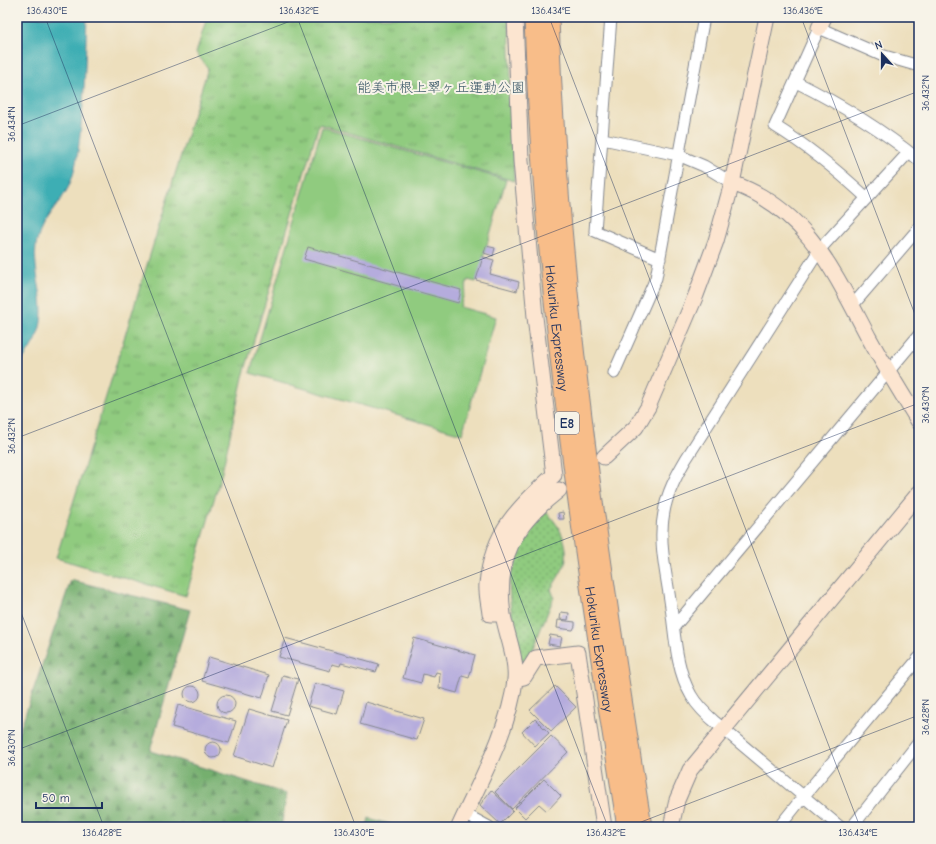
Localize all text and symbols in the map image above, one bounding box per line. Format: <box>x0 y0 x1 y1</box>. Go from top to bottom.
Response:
text: 136.430°E <box>27 5 67 17</box>
text: 136.432°E <box>279 5 319 17</box>
text: 136.434°E <box>531 5 571 17</box>
text: 136.436°E <box>783 5 823 17</box>
north arrow <box>862 34 902 74</box>
text: N <box>873 38 884 52</box>
text: 36.432°N <box>920 75 932 111</box>
park label: 能美市根上翠ヶ丘運動公園 <box>357 79 525 96</box>
text: 36.434°N <box>6 106 18 142</box>
street label: Hokuriku Expressway <box>541 264 572 393</box>
text: 36.430°N <box>920 386 932 424</box>
road number: E8 <box>555 412 579 434</box>
text: 36.432°N <box>6 418 18 454</box>
street label: Hokuriku Expressway <box>581 585 617 714</box>
text: 36.428°N <box>920 699 932 735</box>
text: 36.430°N <box>6 729 18 767</box>
scale bar <box>36 784 102 810</box>
text: 50 m <box>42 791 70 805</box>
text: 136.428°E <box>82 827 122 839</box>
text: 136.430°E <box>334 827 374 839</box>
text: 136.432°E <box>586 827 626 839</box>
text: 136.434°E <box>838 827 878 839</box>

